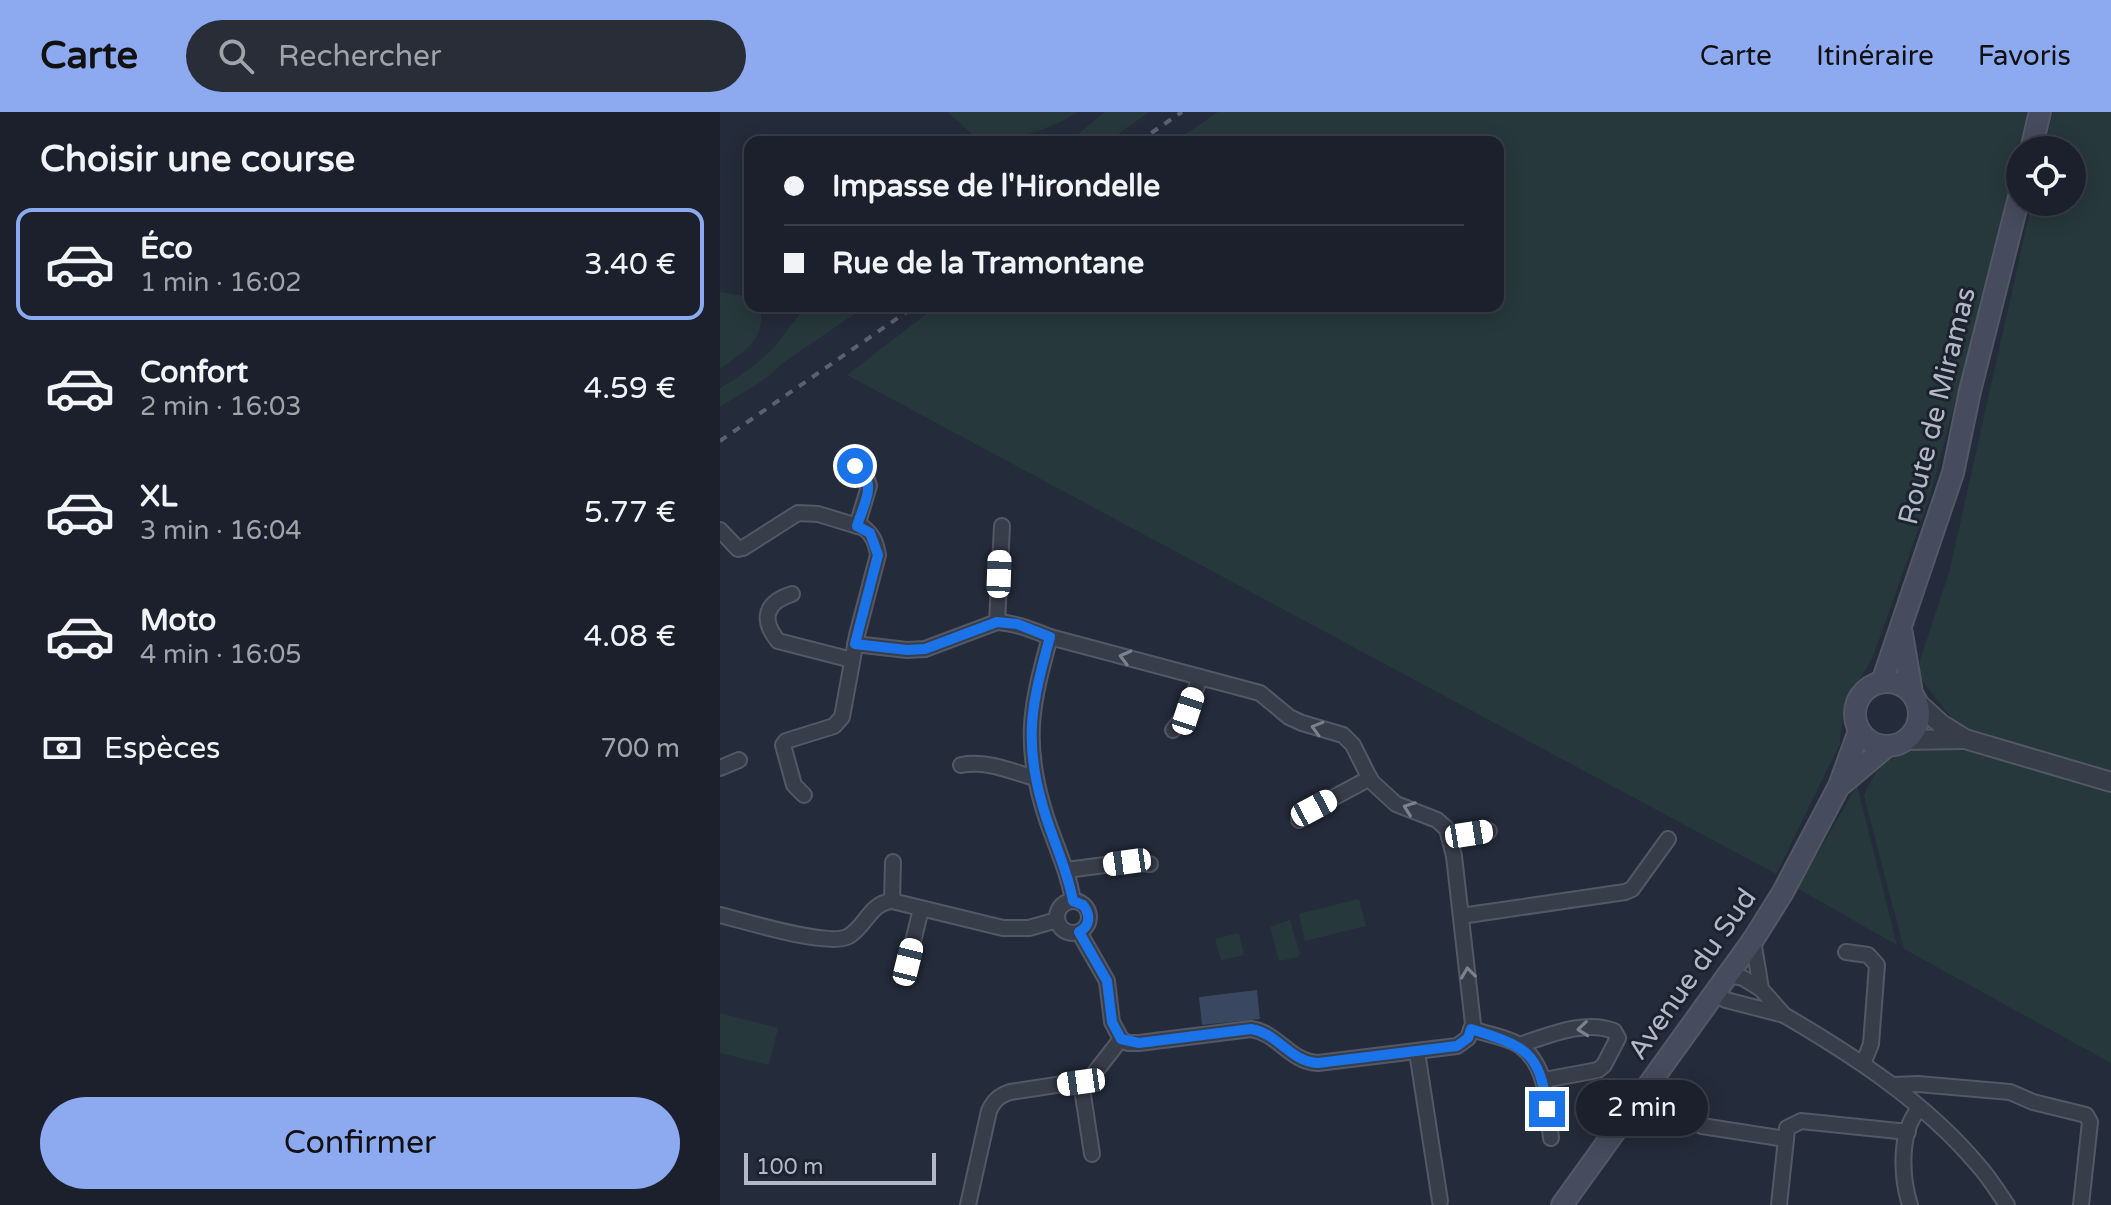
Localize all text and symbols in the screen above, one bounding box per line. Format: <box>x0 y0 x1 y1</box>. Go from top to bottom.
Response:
search box <box>186 20 746 92</box>
text: Carte <box>40 33 138 79</box>
icon: search <box>214 34 258 78</box>
text: Rechercher <box>278 38 441 75</box>
text: Carte <box>1700 39 1772 73</box>
text: Itinéraire <box>1816 39 1934 73</box>
text: Favoris <box>1978 39 2071 73</box>
map controls <box>2006 136 2086 216</box>
button: locate <box>2006 136 2086 216</box>
text: Choisir une course <box>40 138 355 181</box>
text: Impasse de l'Hirondelle <box>832 168 1160 205</box>
icon: car <box>44 228 116 300</box>
text: Éco <box>140 230 193 267</box>
text: Rue de la Tramontane <box>832 245 1144 282</box>
text: 3.40 € <box>584 246 676 283</box>
text: 1 min · 16:02 <box>140 267 302 298</box>
street label: Route de Miramas <box>1891 284 1983 528</box>
icon: car <box>44 352 116 424</box>
text: Confort <box>140 354 248 391</box>
text: 4.59 € <box>583 370 676 407</box>
text: 2 min · 16:03 <box>140 391 302 422</box>
route start <box>837 448 873 484</box>
icon: car <box>44 476 116 548</box>
text: XL <box>140 478 177 515</box>
text: 5.77 € <box>584 494 676 531</box>
text: 3 min · 16:04 <box>140 515 302 546</box>
car <box>986 550 1012 598</box>
icon: car <box>44 600 116 672</box>
text: Moto <box>140 602 216 639</box>
text: 4.08 € <box>583 618 676 655</box>
text: 4 min · 16:05 <box>140 639 302 670</box>
one-way arrow <box>1118 650 1132 666</box>
car <box>1169 684 1207 738</box>
one-way arrow <box>1311 720 1325 737</box>
icon: cash <box>40 726 84 770</box>
text: Espèces <box>104 730 221 767</box>
text: 700 m <box>600 733 680 764</box>
car <box>1287 786 1341 830</box>
one-way arrow <box>1403 802 1417 818</box>
car <box>1443 818 1495 850</box>
car <box>1102 847 1152 877</box>
street label: Avenue du Sud <box>1620 882 1764 1066</box>
car <box>891 936 925 988</box>
one-way arrow <box>1459 966 1476 979</box>
one-way arrow <box>1576 1020 1589 1037</box>
car <box>1056 1067 1106 1097</box>
callout: 2 min <box>1575 1081 1707 1137</box>
route end <box>1529 1091 1565 1127</box>
text: 2 min <box>1607 1092 1677 1123</box>
button: Confirmer <box>40 1097 680 1189</box>
scale bar <box>744 1149 936 1185</box>
text: 100 m <box>756 1154 823 1180</box>

